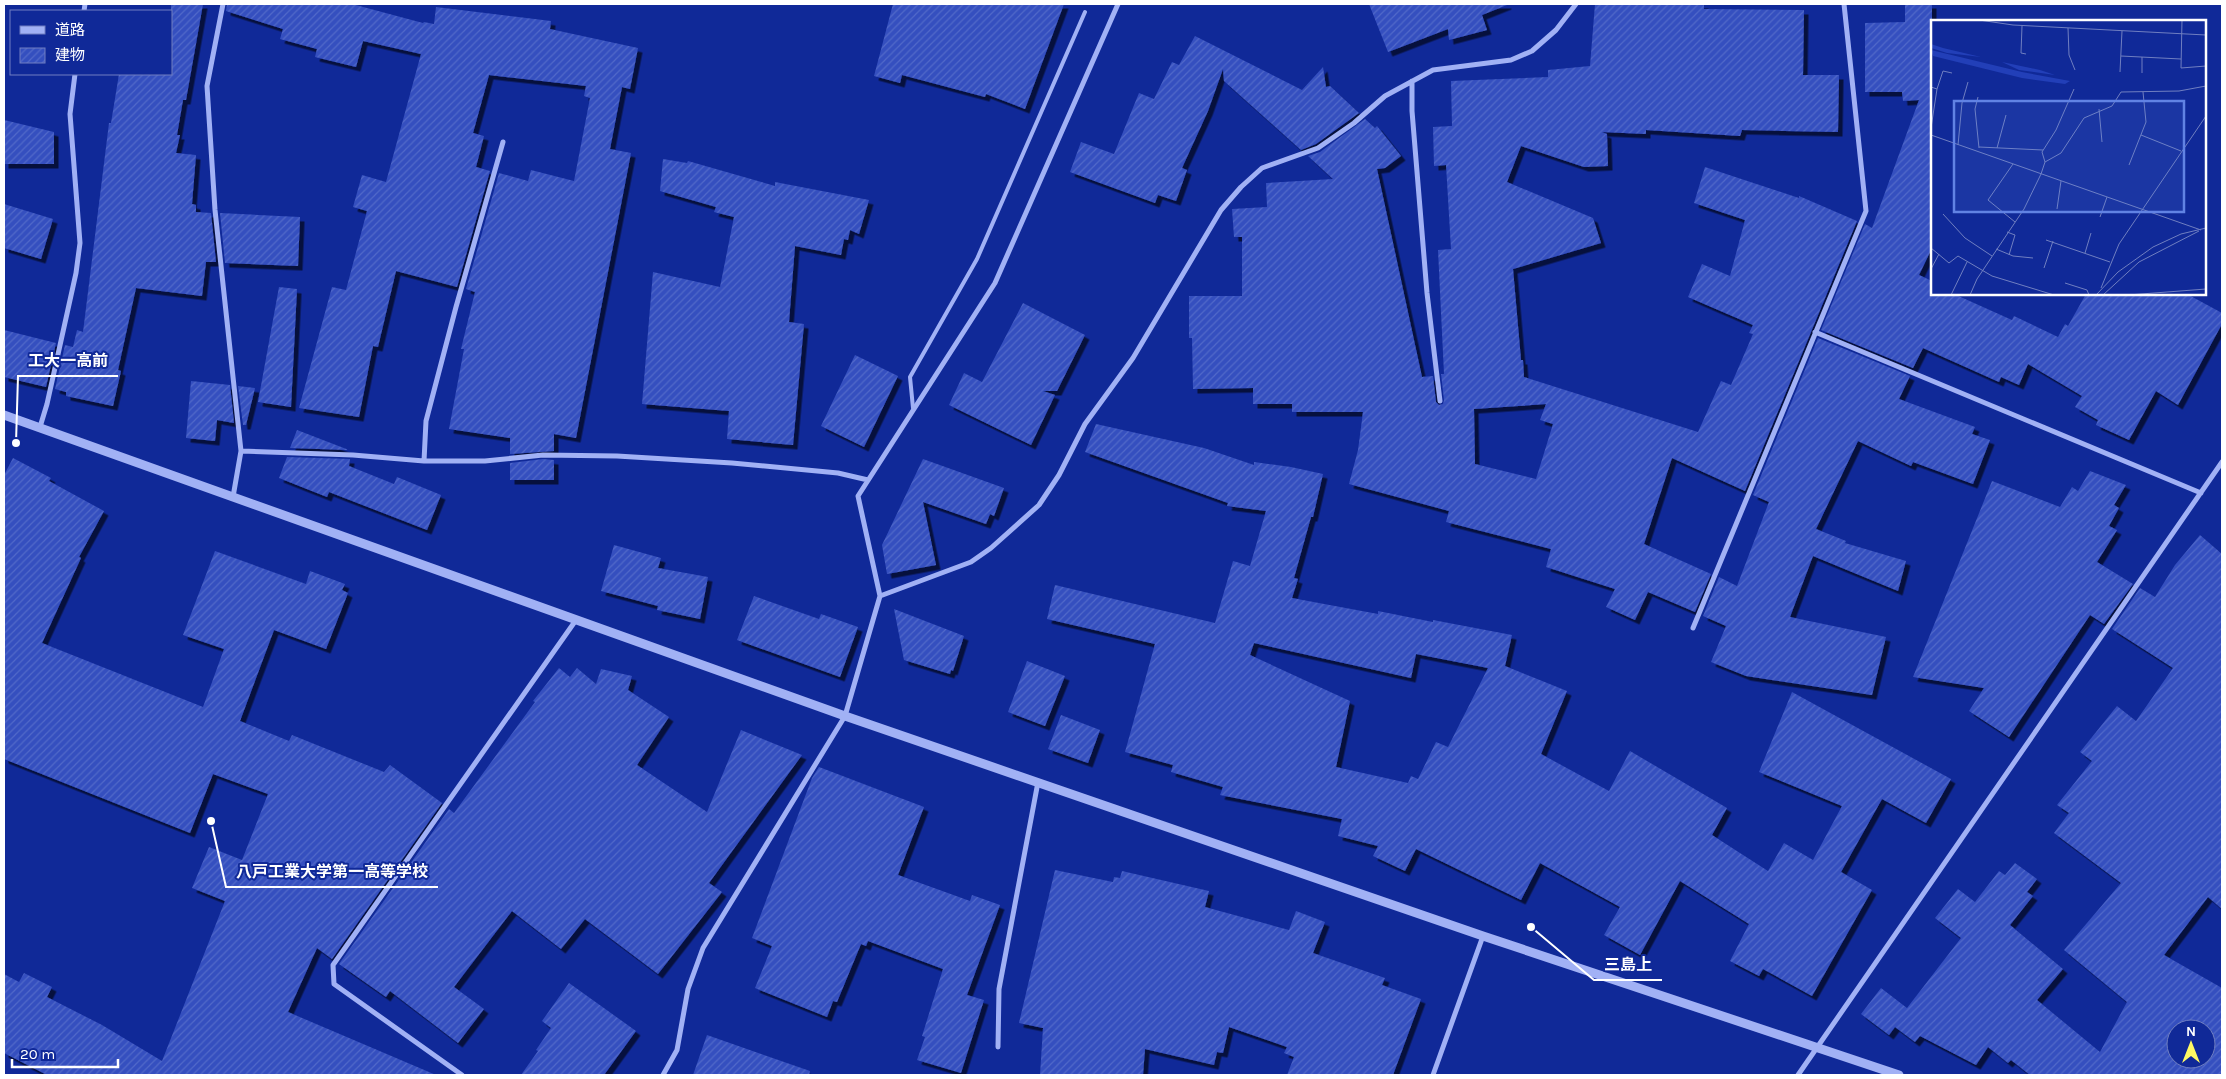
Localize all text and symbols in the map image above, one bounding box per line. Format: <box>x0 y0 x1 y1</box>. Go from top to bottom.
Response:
legend <box>10 10 172 75</box>
inset map <box>1931 20 2206 295</box>
text: 道路 <box>55 21 85 39</box>
text: 建物 <box>55 46 85 64</box>
callout: 工大一高前 <box>18 345 118 376</box>
text: 工大一高前 <box>28 351 108 370</box>
callout: 八戸工業大学第一高等学校 <box>226 856 438 887</box>
text: 八戸工業大学第一高等学校 <box>236 862 428 881</box>
callout: 三島上 <box>1594 949 1662 980</box>
text: 三島上 <box>1604 955 1652 974</box>
north arrow <box>2166 1019 2216 1069</box>
text: N <box>2186 1023 2196 1040</box>
scale bar <box>12 1036 119 1068</box>
text: 20 m <box>20 1045 55 1063</box>

